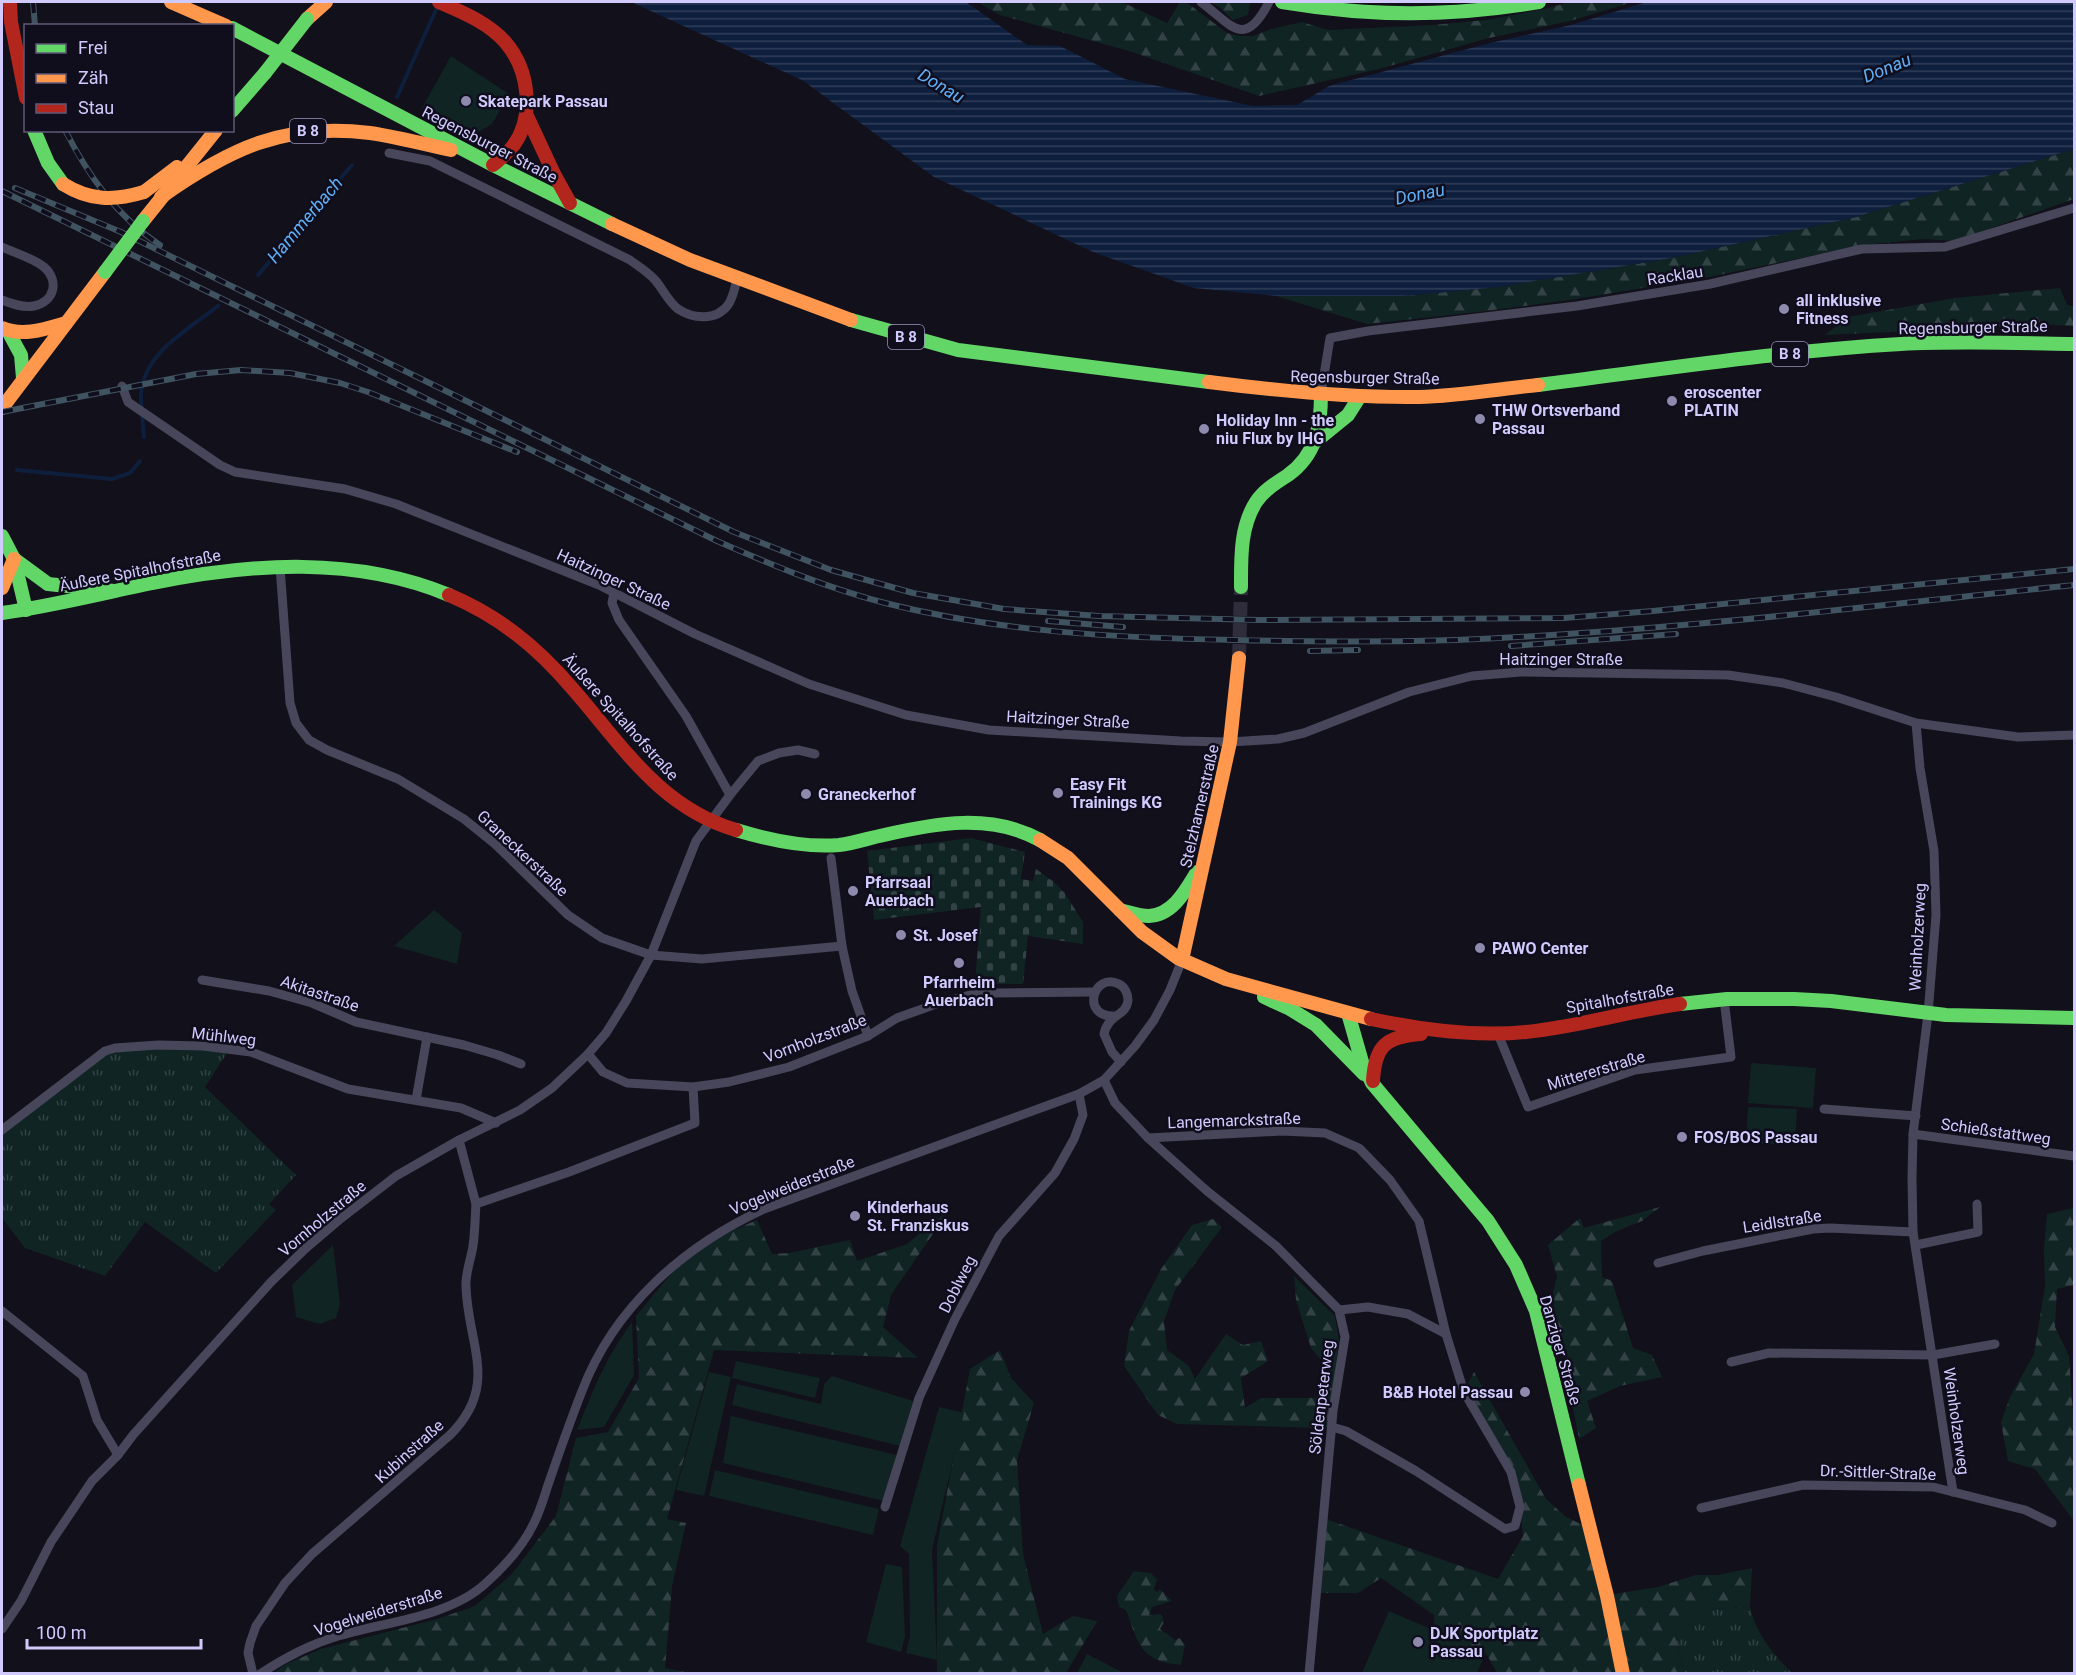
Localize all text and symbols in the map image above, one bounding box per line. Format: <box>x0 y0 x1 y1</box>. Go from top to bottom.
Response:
legend <box>24 24 234 132</box>
text: Frei <box>78 37 108 58</box>
water label: Donau <box>1860 48 1914 87</box>
water label: Donau <box>914 64 968 108</box>
text: Zäh <box>78 67 109 88</box>
place label: Skatepark Passau <box>478 92 608 111</box>
marker: Skatepark Passau <box>459 94 473 108</box>
text: Stau <box>78 97 114 118</box>
street label: Regensburger Straße <box>419 102 561 187</box>
road number: B 8 <box>290 119 326 143</box>
water label: Hammerbach <box>263 172 347 267</box>
water label: Donau <box>1393 178 1447 209</box>
street label: Racklau <box>1646 262 1704 289</box>
place label: all inklusive Fitness <box>1796 291 1881 328</box>
marker: all inklusive Fitness <box>1777 302 1791 316</box>
street label: Regensburger Straße <box>1898 317 2048 338</box>
road number: B 8 <box>888 325 924 349</box>
road number: B 8 <box>1772 342 1808 366</box>
street label: Regensburger Straße <box>1290 367 1440 388</box>
place label: eroscenter PLATIN <box>1684 383 1762 420</box>
marker: eroscenter PLATIN <box>1665 394 1679 408</box>
place label: THW Ortsverband Passau <box>1492 401 1620 438</box>
place label: Holiday Inn - the niu Flux by IHG <box>1216 411 1335 448</box>
marker: THW Ortsverband Passau <box>1473 412 1487 426</box>
marker: Holiday Inn - the niu Flux by IHG <box>1197 422 1211 436</box>
street label: Haitzinger Straße <box>554 545 674 614</box>
street label: Äußere Spitalhofstraße <box>58 546 222 595</box>
street label: Äußere Spitalhofstraße <box>559 650 683 785</box>
street label: Haitzinger Straße <box>1499 650 1623 669</box>
street label: Haitzinger Straße <box>1006 707 1130 732</box>
street label: Stelzhamerstraße <box>1176 743 1223 870</box>
place label: Easy Fit Trainings KG <box>1070 775 1162 812</box>
place label: Graneckerhof <box>818 785 916 804</box>
marker: Easy Fit Trainings KG <box>1051 786 1065 800</box>
marker: Graneckerhof <box>799 787 813 801</box>
street label: Graneckerstraße <box>473 806 572 900</box>
place label: Pfarrsaal Auerbach <box>865 873 934 910</box>
street label: Weinholzerweg <box>1905 882 1930 992</box>
marker: Pfarrsaal Auerbach <box>846 884 860 898</box>
place label: St. Josef <box>913 926 978 945</box>
marker: St. Josef <box>894 928 908 942</box>
place label: PAWO Center <box>1492 939 1589 958</box>
marker: PAWO Center <box>1473 941 1487 955</box>
marker: Pfarrheim Auerbach <box>952 956 966 970</box>
street label: Akitastraße <box>278 971 362 1016</box>
place label: Pfarrheim Auerbach <box>923 973 995 1010</box>
street label: Spitalhofstraße <box>1565 980 1675 1017</box>
street label: Vornholzstraße <box>761 1010 869 1067</box>
street label: Mühlweg <box>191 1023 257 1050</box>
street label: Mittererstraße <box>1545 1047 1647 1094</box>
street label: Langemarckstraße <box>1167 1109 1301 1132</box>
street label: Schießstattweg <box>1940 1114 2052 1149</box>
place label: FOS/BOS Passau <box>1694 1128 1817 1147</box>
marker: FOS/BOS Passau <box>1675 1130 1689 1144</box>
street label: Vogelweiderstraße <box>727 1152 857 1219</box>
street label: Vornholzstraße <box>275 1176 370 1260</box>
place label: Kinderhaus St. Franziskus <box>867 1198 969 1235</box>
street label: Leidlstraße <box>1741 1206 1823 1237</box>
marker: Kinderhaus St. Franziskus <box>848 1209 862 1223</box>
street label: Doblweg <box>935 1252 980 1316</box>
street label: Danziger Straße <box>1536 1293 1585 1407</box>
street label: Söldenpeterweg <box>1305 1339 1338 1455</box>
street label: Weinholzerweg <box>1940 1366 1973 1476</box>
place label: B&B Hotel Passau <box>1383 1383 1513 1402</box>
marker: B&B Hotel Passau <box>1518 1385 1532 1399</box>
street label: Kubinstraße <box>371 1416 448 1487</box>
street label: Dr.-Sittler-Straße <box>1820 1461 1936 1484</box>
street label: Vogelweiderstraße <box>312 1583 444 1640</box>
scale bar <box>27 1612 201 1650</box>
text: 100 m <box>36 1622 87 1643</box>
place label: DJK Sportplatz Passau <box>1430 1624 1538 1661</box>
marker: DJK Sportplatz Passau <box>1411 1635 1425 1649</box>

